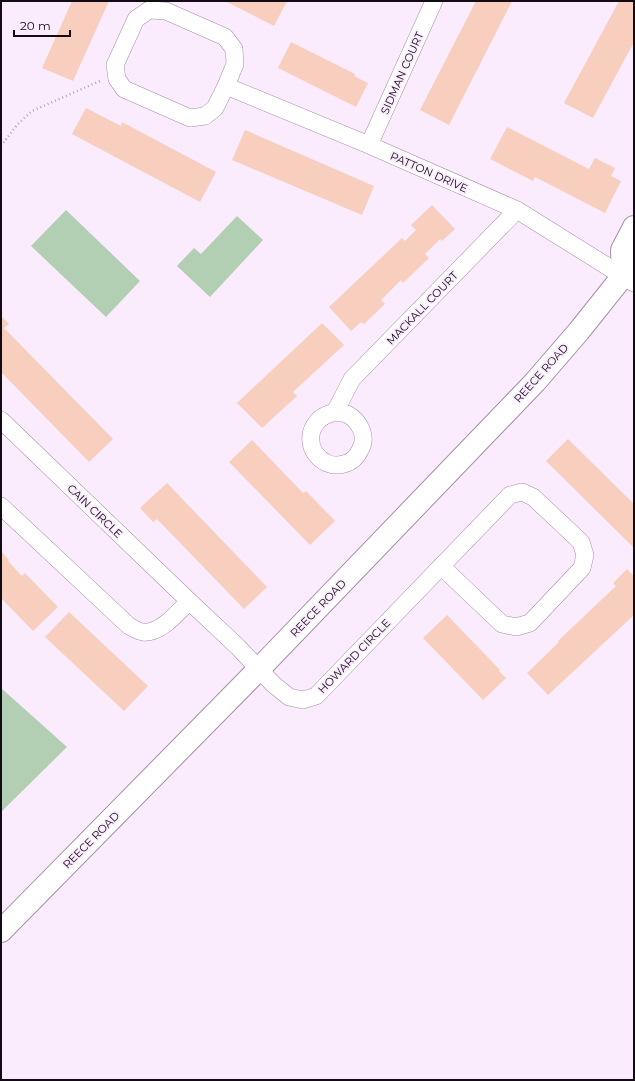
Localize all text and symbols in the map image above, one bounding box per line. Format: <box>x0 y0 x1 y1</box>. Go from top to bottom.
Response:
scale bar <box>14 12 70 38</box>
text: 20 m <box>20 18 51 33</box>
street label: SIDMAN COURT <box>378 29 427 116</box>
street label: PATTON DRIVE <box>388 149 470 195</box>
street label: MACKALL COURT <box>383 268 461 348</box>
street label: REECE ROAD <box>511 341 571 405</box>
street label: CAIN CIRCLE <box>64 481 126 541</box>
street label: REECE ROAD <box>287 576 349 640</box>
street label: HOWARD CIRCLE <box>315 616 393 696</box>
street label: REECE ROAD <box>60 809 122 871</box>

